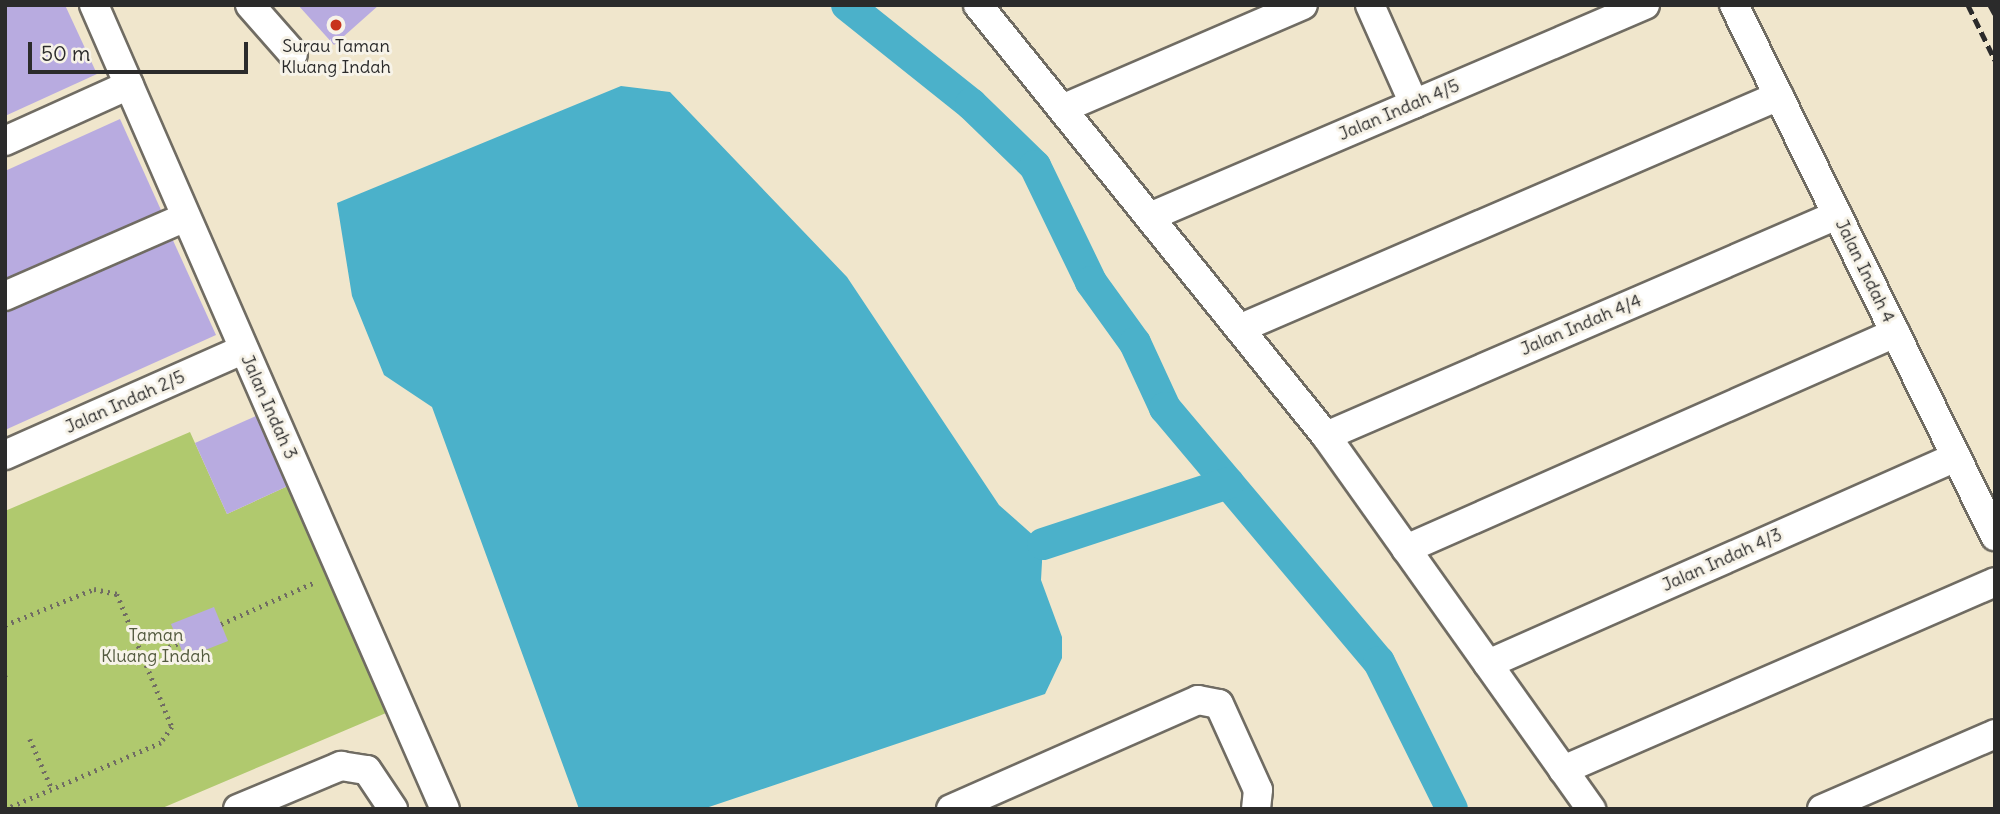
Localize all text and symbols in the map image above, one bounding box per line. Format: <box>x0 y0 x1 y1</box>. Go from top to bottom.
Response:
marker: Surau Taman Kluang Indah <box>328 17 344 33</box>
scale bar <box>32 28 252 72</box>
place label: Surau Taman Kluang Indah <box>281 36 391 78</box>
text: 50 m <box>41 40 90 67</box>
street label: Jalan Indah 4/5 <box>1335 75 1463 145</box>
street label: Jalan Indah 4 <box>1831 216 1899 326</box>
street label: Jalan Indah 4/4 <box>1517 290 1645 360</box>
street label: Jalan Indah 3 <box>236 351 302 463</box>
street label: Jalan Indah 2/5 <box>62 366 188 438</box>
street label: Jalan Indah 4/3 <box>1659 524 1785 596</box>
park label: Taman Kluang Indah <box>101 625 211 668</box>

